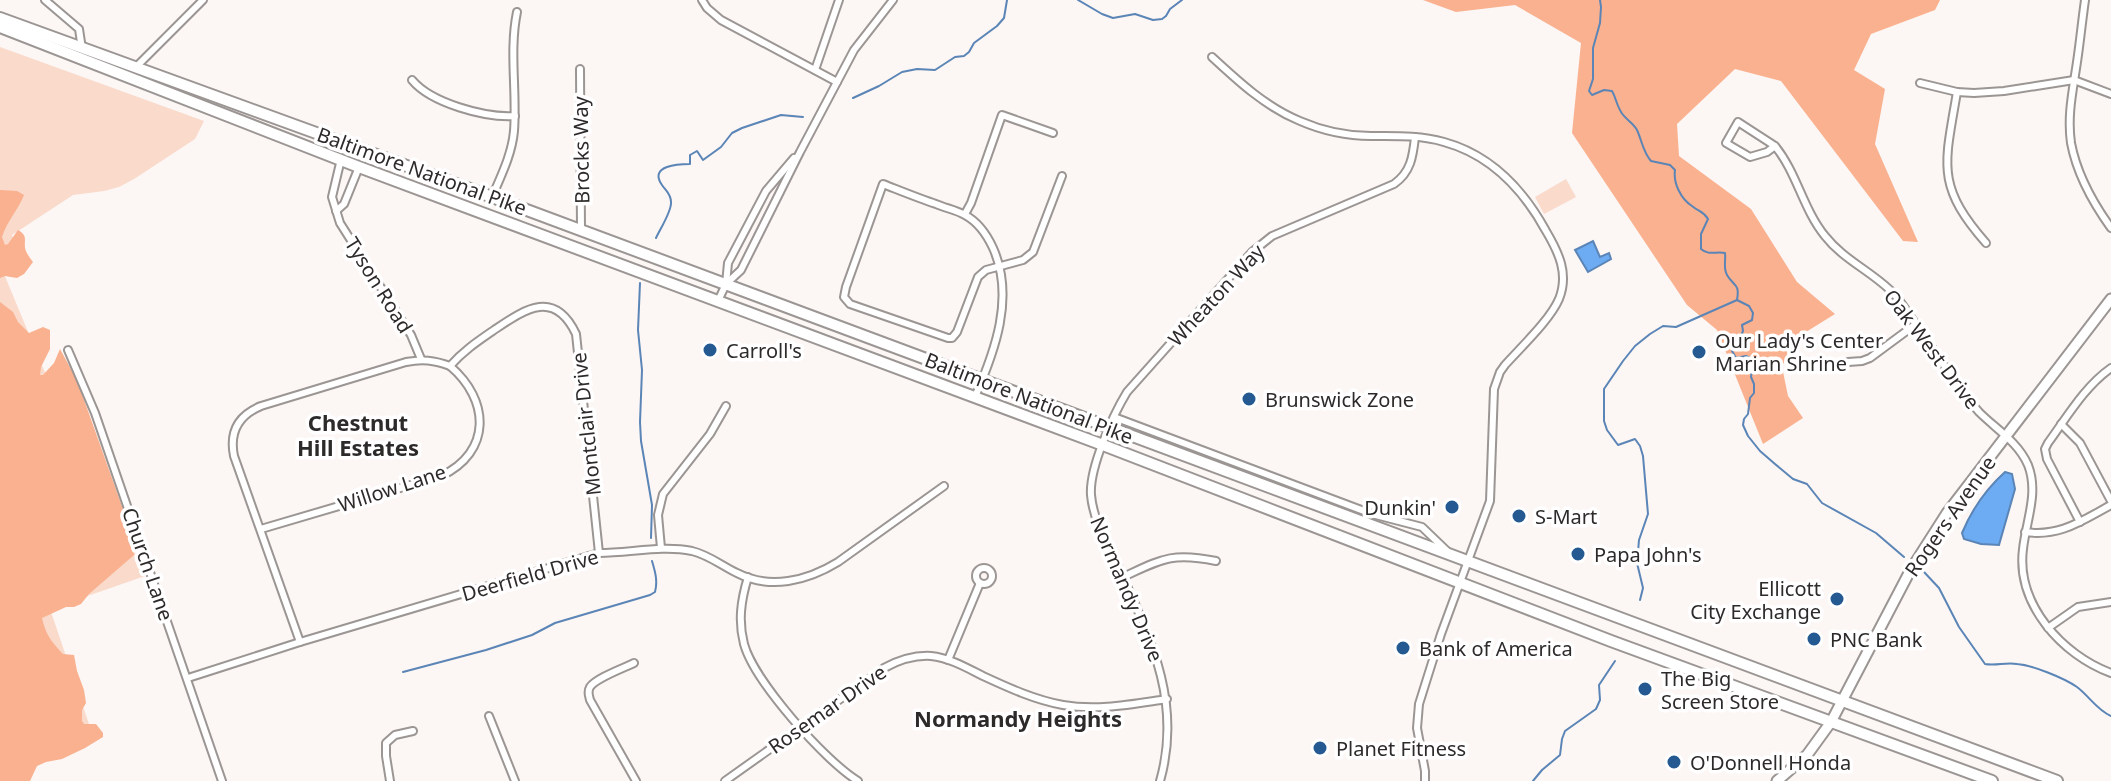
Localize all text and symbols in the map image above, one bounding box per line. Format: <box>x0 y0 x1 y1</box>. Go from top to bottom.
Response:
street label: Brocks Way <box>567 95 595 204</box>
street label: Baltimore National Pike <box>314 121 530 221</box>
street label: Tyson Road <box>339 232 419 338</box>
street label: Wheaton Way <box>1162 238 1271 352</box>
street label: Oak West Drive <box>1878 284 1986 414</box>
place label: Our Lady's Center Marian Shrine <box>1715 327 1883 377</box>
place label: Carroll's <box>726 337 802 364</box>
marker: Carroll's <box>701 341 719 359</box>
marker: Our Lady's Center Marian Shrine <box>1690 343 1708 361</box>
street label: Baltimore National Pike <box>921 346 1137 450</box>
street label: Montclair Drive <box>565 351 607 497</box>
place label: Brunswick Zone <box>1265 386 1414 413</box>
marker: Brunswick Zone <box>1240 390 1258 408</box>
district label: Chestnut Hill Estates <box>297 407 419 462</box>
street label: Rogers Avenue <box>1898 450 2002 582</box>
street label: Willow Lane <box>335 458 449 518</box>
place label: Dunkin' <box>1364 494 1436 521</box>
marker: Dunkin' <box>1443 498 1461 516</box>
place label: S-Mart <box>1535 503 1597 530</box>
street label: Church Lane <box>116 504 180 624</box>
marker: S-Mart <box>1510 507 1528 525</box>
street label: Normandy Drive <box>1084 512 1170 666</box>
place label: Papa John's <box>1594 541 1702 568</box>
street label: Deerfield Drive <box>459 543 601 607</box>
marker: Papa John's <box>1569 545 1587 563</box>
place label: Ellicott City Exchange <box>1690 575 1821 625</box>
marker: Ellicott City Exchange <box>1828 590 1846 608</box>
place label: PNC Bank <box>1830 626 1923 653</box>
marker: PNC Bank <box>1805 630 1823 648</box>
place label: Bank of America <box>1419 635 1573 662</box>
marker: Bank of America <box>1394 639 1412 657</box>
street label: Rosemar Drive <box>763 658 891 760</box>
place label: The Big Screen Store <box>1661 665 1779 715</box>
marker: The Big Screen Store <box>1636 680 1654 698</box>
district label: Normandy Heights <box>914 703 1122 733</box>
place label: Planet Fitness <box>1336 735 1466 762</box>
marker: Planet Fitness <box>1311 739 1329 757</box>
place label: O'Donnell Honda <box>1690 749 1851 776</box>
marker: O'Donnell Honda <box>1665 753 1683 771</box>

